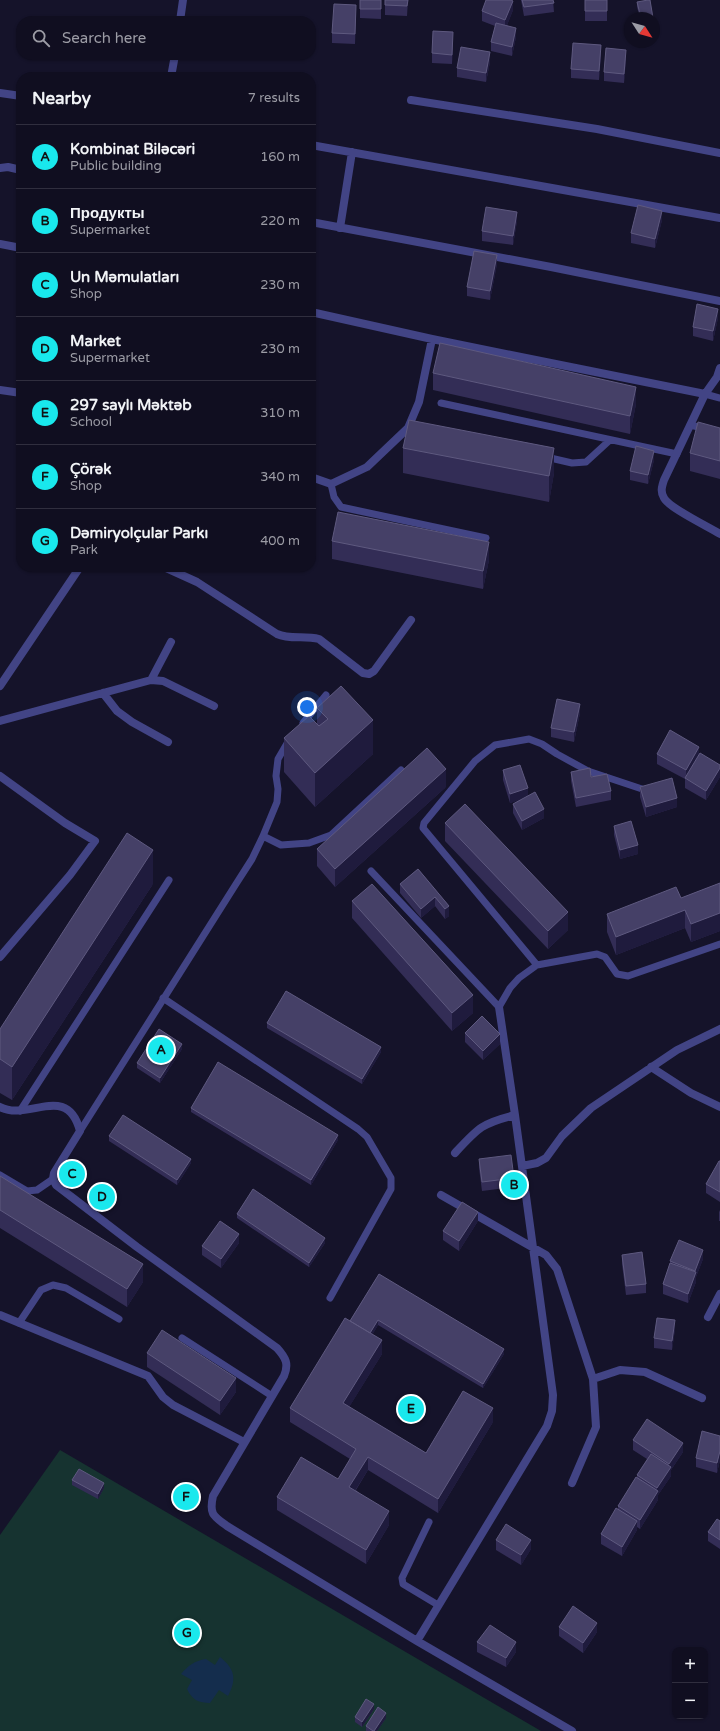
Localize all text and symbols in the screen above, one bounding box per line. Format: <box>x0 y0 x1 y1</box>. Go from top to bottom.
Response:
north arrow <box>624 12 660 48</box>
search box <box>16 16 316 60</box>
icon: search <box>30 27 52 49</box>
text: Search here <box>62 29 146 47</box>
text: Nearby <box>32 88 91 109</box>
text: 7 results <box>248 90 300 106</box>
text: Kombinat Biləcəri <box>70 140 195 158</box>
text: A <box>40 149 50 165</box>
text: 160 m <box>260 149 300 165</box>
text: Public building <box>70 158 162 174</box>
text: Продукты <box>70 204 145 222</box>
text: B <box>40 213 50 229</box>
text: 220 m <box>260 213 300 229</box>
text: Supermarket <box>70 222 150 238</box>
text: Un Məmulatları <box>70 268 179 286</box>
text: C <box>40 277 50 293</box>
text: 230 m <box>260 277 300 293</box>
text: Shop <box>70 286 102 302</box>
text: Market <box>70 332 121 350</box>
text: D <box>40 341 50 357</box>
text: 230 m <box>260 341 300 357</box>
text: Supermarket <box>70 350 150 366</box>
text: 297 saylı Məktəb <box>70 396 192 414</box>
text: E <box>41 405 49 421</box>
text: 310 m <box>260 405 300 421</box>
text: School <box>70 414 112 430</box>
text: Çörək <box>70 460 112 478</box>
text: F <box>41 469 49 485</box>
text: 340 m <box>260 469 300 485</box>
text: Shop <box>70 478 102 494</box>
text: Dəmiryolçular Parkı <box>70 524 208 542</box>
text: G <box>40 533 50 549</box>
text: 400 m <box>260 533 300 549</box>
text: Park <box>70 542 98 558</box>
your location <box>297 697 317 717</box>
pin: A <box>148 1035 174 1065</box>
pin: C <box>59 1159 85 1189</box>
pin: B <box>501 1170 527 1200</box>
pin: D <box>89 1182 115 1212</box>
pin: E <box>398 1394 424 1424</box>
pin: F <box>173 1482 199 1512</box>
pin: G <box>174 1618 200 1648</box>
map controls <box>672 1647 708 1719</box>
button: + <box>672 1647 708 1683</box>
button: − <box>672 1683 708 1719</box>

